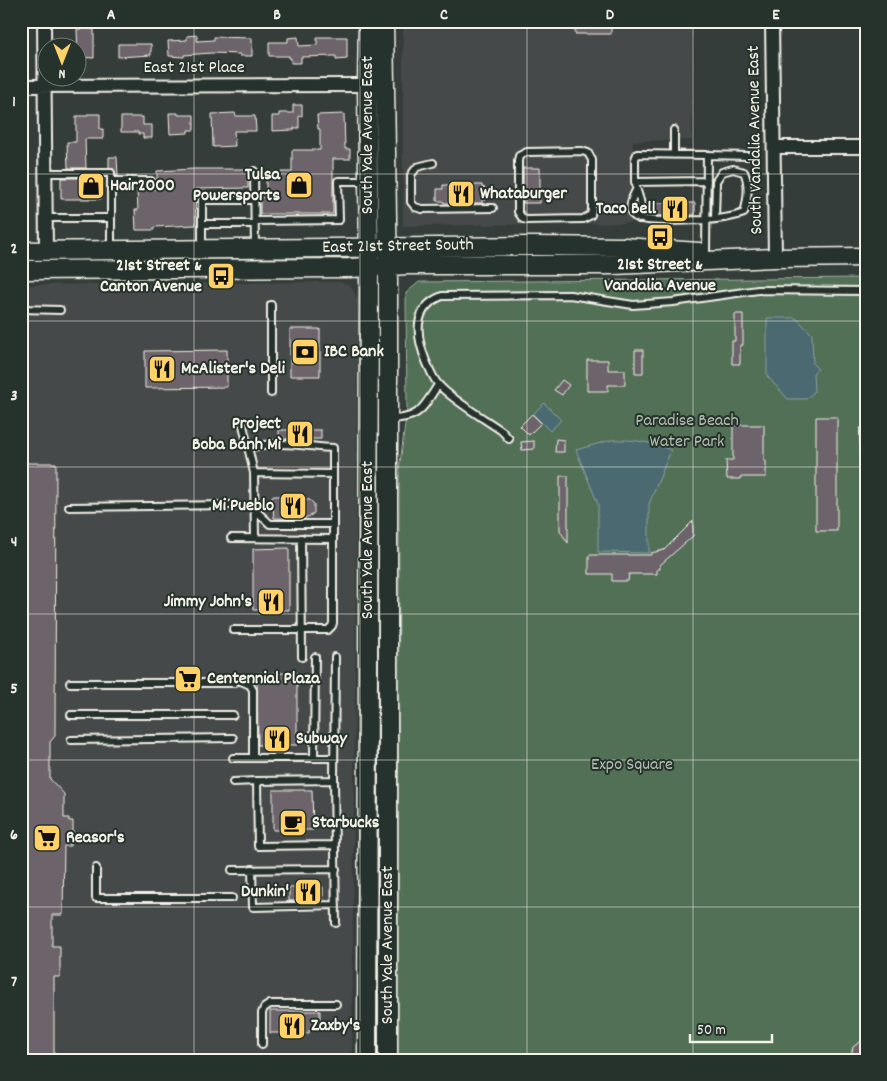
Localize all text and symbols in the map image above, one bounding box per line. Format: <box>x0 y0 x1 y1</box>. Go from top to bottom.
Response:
text: A <box>107 4 116 27</box>
text: B <box>273 4 281 27</box>
text: C <box>440 4 448 27</box>
text: D <box>606 4 615 27</box>
text: E <box>772 4 780 27</box>
north arrow <box>38 38 88 88</box>
street label: South Vandalia Avenue East <box>742 45 770 235</box>
street label: East 21st Place <box>143 56 245 81</box>
street label: South Yale Avenue East <box>356 56 381 214</box>
text: N <box>58 63 65 83</box>
text: 1 <box>12 91 16 114</box>
place label: Tulsa Powersports <box>193 163 281 209</box>
shop icon: Tulsa Powersports <box>284 170 314 200</box>
shop icon: Hair2000 <box>76 171 106 201</box>
place label: Hair2000 <box>110 174 175 199</box>
restaurant icon: Whataburger <box>446 179 476 209</box>
place label: Whataburger <box>480 182 567 207</box>
restaurant icon: Taco Bell <box>660 194 690 224</box>
place label: Taco Bell <box>596 197 657 222</box>
bus stop icon: 21st Street & Vandalia Avenue <box>645 222 675 252</box>
street label: East 21st Street South <box>322 233 474 261</box>
text: 2 <box>11 238 18 261</box>
place label: 21st Street & Vandalia Avenue <box>604 253 716 299</box>
place label: 21st Street & Canton Avenue <box>100 254 202 300</box>
bus stop icon: 21st Street & Canton Avenue <box>206 261 236 291</box>
bank icon: IBC Bank <box>290 337 320 367</box>
place label: IBC Bank <box>324 340 384 365</box>
restaurant icon: McAlister's Deli <box>147 354 177 384</box>
place label: McAlister's Deli <box>181 357 286 382</box>
text: 3 <box>10 385 18 408</box>
park label: Paradise Beach Water Park <box>635 409 739 455</box>
place label: Project Boba Bánh Mì <box>192 412 282 458</box>
restaurant icon: Project Boba Bánh Mì <box>285 419 315 449</box>
street label: South Yale Avenue East <box>356 461 381 619</box>
restaurant icon: Mi Pueblo <box>278 491 308 521</box>
place label: Mi Pueblo <box>212 494 274 519</box>
text: 4 <box>11 531 17 554</box>
restaurant icon: Jimmy John's <box>256 587 286 617</box>
place label: Jimmy John's <box>164 590 252 615</box>
supermarket icon: Centennial Plaza <box>173 664 203 694</box>
place label: Centennial Plaza <box>207 667 320 692</box>
text: 5 <box>10 678 18 701</box>
restaurant icon: Subway <box>262 724 292 754</box>
place label: Subway <box>296 727 348 752</box>
park label: Expo Square <box>591 753 673 778</box>
cafe icon: Starbucks <box>278 808 308 838</box>
place label: Starbucks <box>312 811 380 836</box>
supermarket icon: Reasor's <box>32 823 62 853</box>
text: 6 <box>10 824 18 847</box>
place label: Reasor's <box>66 826 125 851</box>
street label: South Yale Avenue East <box>376 866 401 1024</box>
restaurant icon: Dunkin' <box>293 877 323 907</box>
place label: Dunkin' <box>241 880 289 905</box>
text: 7 <box>11 971 17 994</box>
restaurant icon: Zaxby's <box>277 1011 307 1041</box>
scale bar <box>690 1011 772 1043</box>
place label: Zaxby's <box>311 1014 361 1039</box>
text: 50 m <box>697 1020 726 1042</box>

